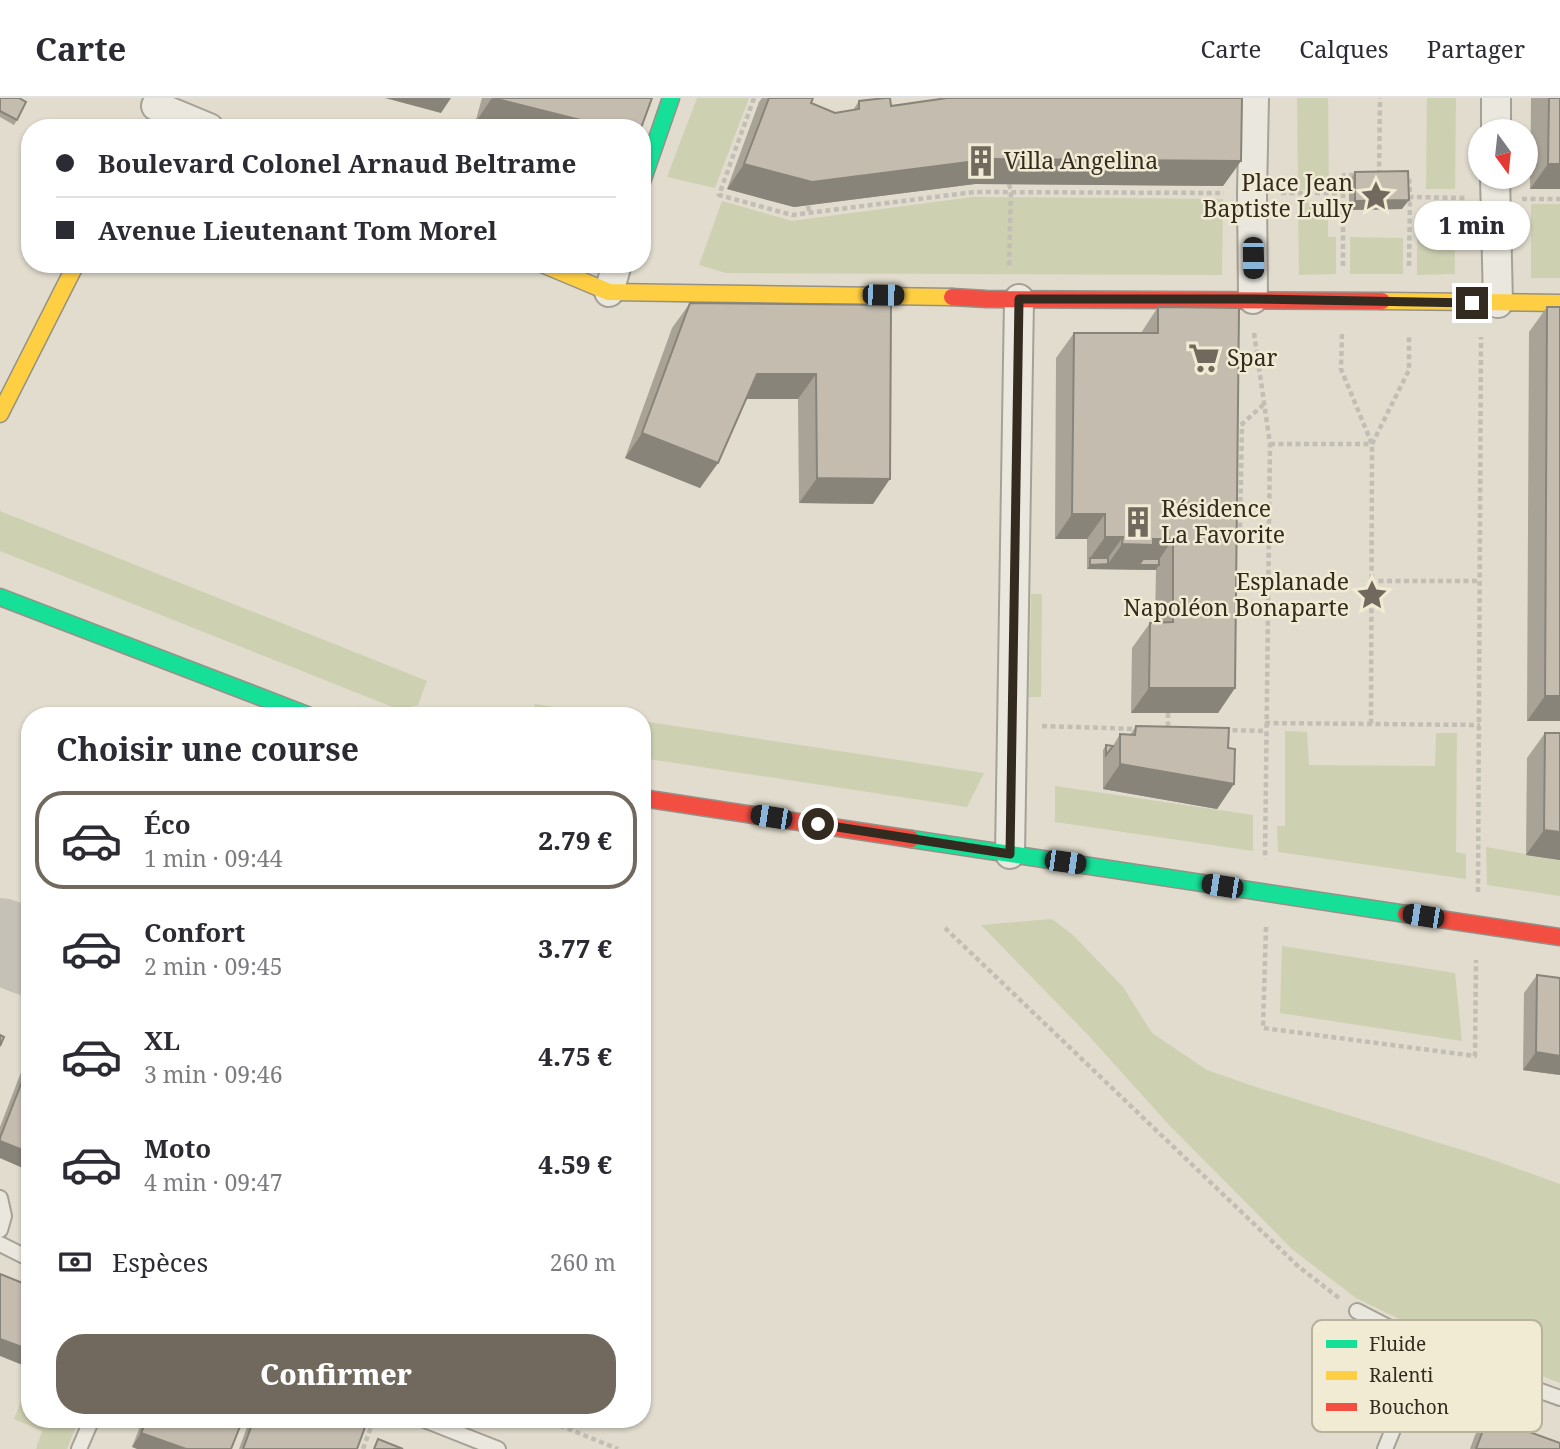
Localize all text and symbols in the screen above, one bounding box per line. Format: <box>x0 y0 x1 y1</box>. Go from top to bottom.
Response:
text: Carte <box>35 26 126 71</box>
text: Carte <box>1201 32 1261 65</box>
text: Calques <box>1299 32 1389 65</box>
text: Partager <box>1427 32 1525 65</box>
north arrow <box>1468 119 1538 189</box>
map controls <box>1468 119 1538 189</box>
building icon: Villa Angelina <box>964 144 998 178</box>
place label: Villa Angelina <box>1004 144 1158 176</box>
text: Boulevard Colonel Arnaud Beltrame <box>98 145 576 181</box>
place label: Place Jean Baptiste Lully <box>1202 166 1353 224</box>
place icon: Place Jean Baptiste Lully <box>1359 179 1393 213</box>
callout: 1 min <box>1414 202 1530 250</box>
text: 1 min <box>1439 209 1505 241</box>
text: Avenue Lieutenant Tom Morel <box>98 212 497 248</box>
car <box>1243 237 1264 279</box>
car <box>862 284 905 306</box>
route end <box>1456 287 1488 319</box>
supermarket icon: Spar <box>1187 341 1221 375</box>
place label: Spar <box>1227 341 1278 373</box>
place label: Résidence La Favorite <box>1161 492 1285 550</box>
building icon: Résidence La Favorite <box>1121 505 1155 539</box>
place label: Esplanade Napoléon Bonaparte <box>1123 565 1349 623</box>
place icon: Esplanade Napoléon Bonaparte <box>1355 578 1389 612</box>
text: Choisir une course <box>56 727 359 770</box>
car <box>749 803 794 831</box>
text: Éco <box>144 806 191 842</box>
route start <box>802 808 834 840</box>
icon: car <box>60 809 123 872</box>
text: 2.79 € <box>538 822 612 858</box>
text: 1 min · 09:44 <box>144 842 282 874</box>
car <box>1043 849 1088 875</box>
car <box>1200 872 1245 900</box>
car <box>1401 902 1446 930</box>
text: Confort <box>144 914 245 950</box>
icon: car <box>60 917 123 980</box>
text: 3.77 € <box>538 930 612 966</box>
text: 2 min · 09:45 <box>144 950 282 982</box>
text: XL <box>144 1022 180 1058</box>
icon: car <box>60 1025 123 1088</box>
text: 4.75 € <box>538 1038 612 1074</box>
text: 3 min · 09:46 <box>144 1058 282 1090</box>
text: Moto <box>144 1130 211 1166</box>
icon: car <box>60 1133 123 1196</box>
text: 4.59 € <box>538 1146 612 1182</box>
text: 4 min · 09:47 <box>144 1166 282 1198</box>
icon: cash <box>56 1243 94 1281</box>
text: Espèces <box>112 1244 208 1280</box>
text: 260 m <box>550 1246 616 1278</box>
legend <box>1312 1320 1542 1432</box>
text: Fluide <box>1369 1331 1426 1357</box>
button: Confirmer <box>56 1334 616 1414</box>
text: Ralenti <box>1369 1362 1433 1388</box>
text: Bouchon <box>1369 1394 1449 1420</box>

